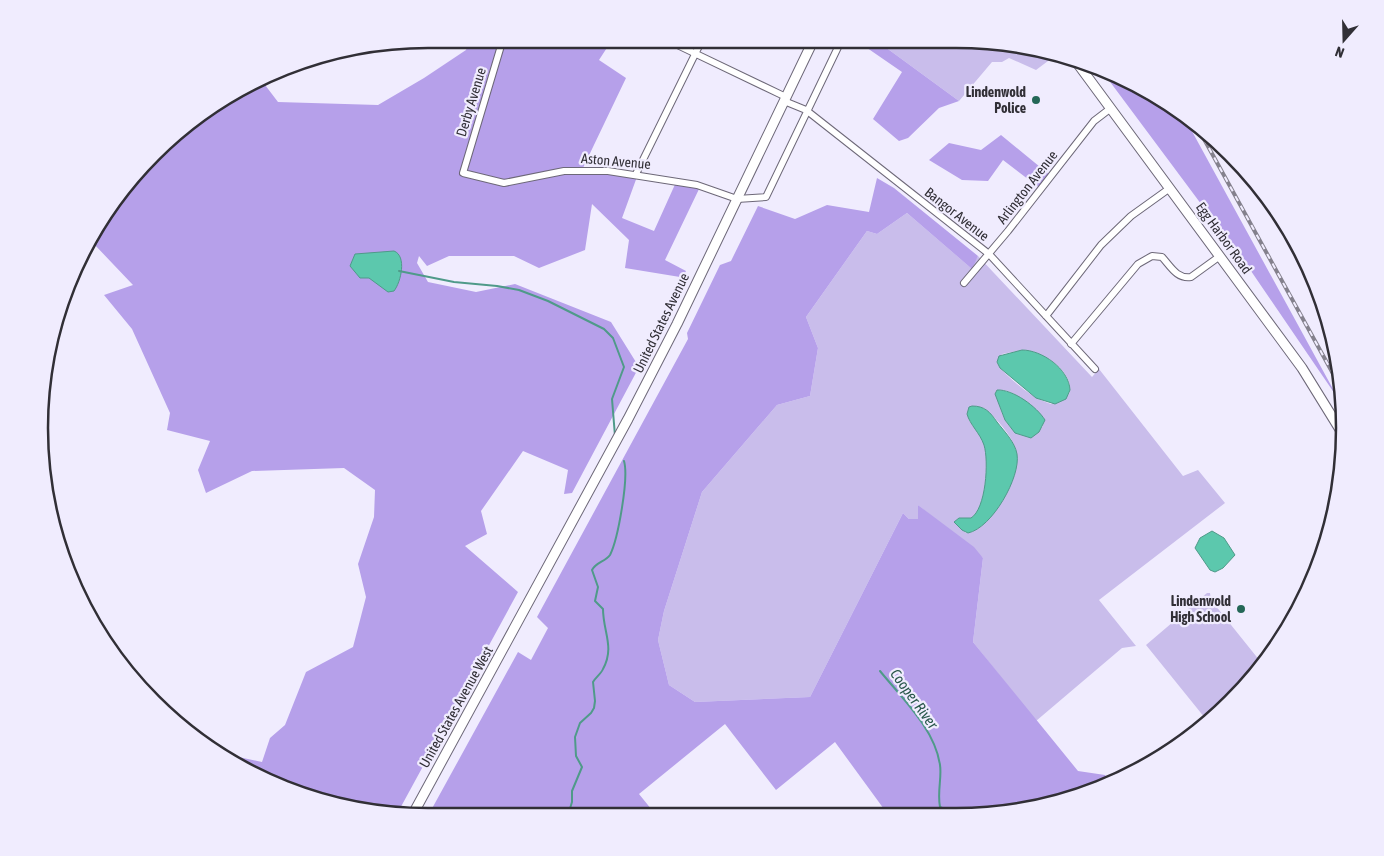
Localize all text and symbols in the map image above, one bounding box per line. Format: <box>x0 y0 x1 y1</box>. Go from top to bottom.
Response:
north arrow <box>1319 15 1369 65</box>
text: N <box>1333 43 1346 61</box>
street label: Derby Avenue <box>453 66 489 138</box>
place label: Lindenwold Police <box>966 84 1026 116</box>
marker: Lindenwold Police <box>1030 94 1042 106</box>
street label: Arlington Avenue <box>993 147 1061 227</box>
street label: Aston Avenue <box>581 150 651 172</box>
street label: Bangor Avenue <box>922 184 992 244</box>
street label: Egg Harbor Road <box>1193 199 1255 277</box>
street label: United States Avenue <box>630 270 692 376</box>
place label: Lindenwold High School <box>1170 593 1231 625</box>
marker: Lindenwold High School <box>1235 603 1247 615</box>
street label: United States Avenue West <box>416 644 496 770</box>
water label: Cooper River <box>887 666 942 732</box>

